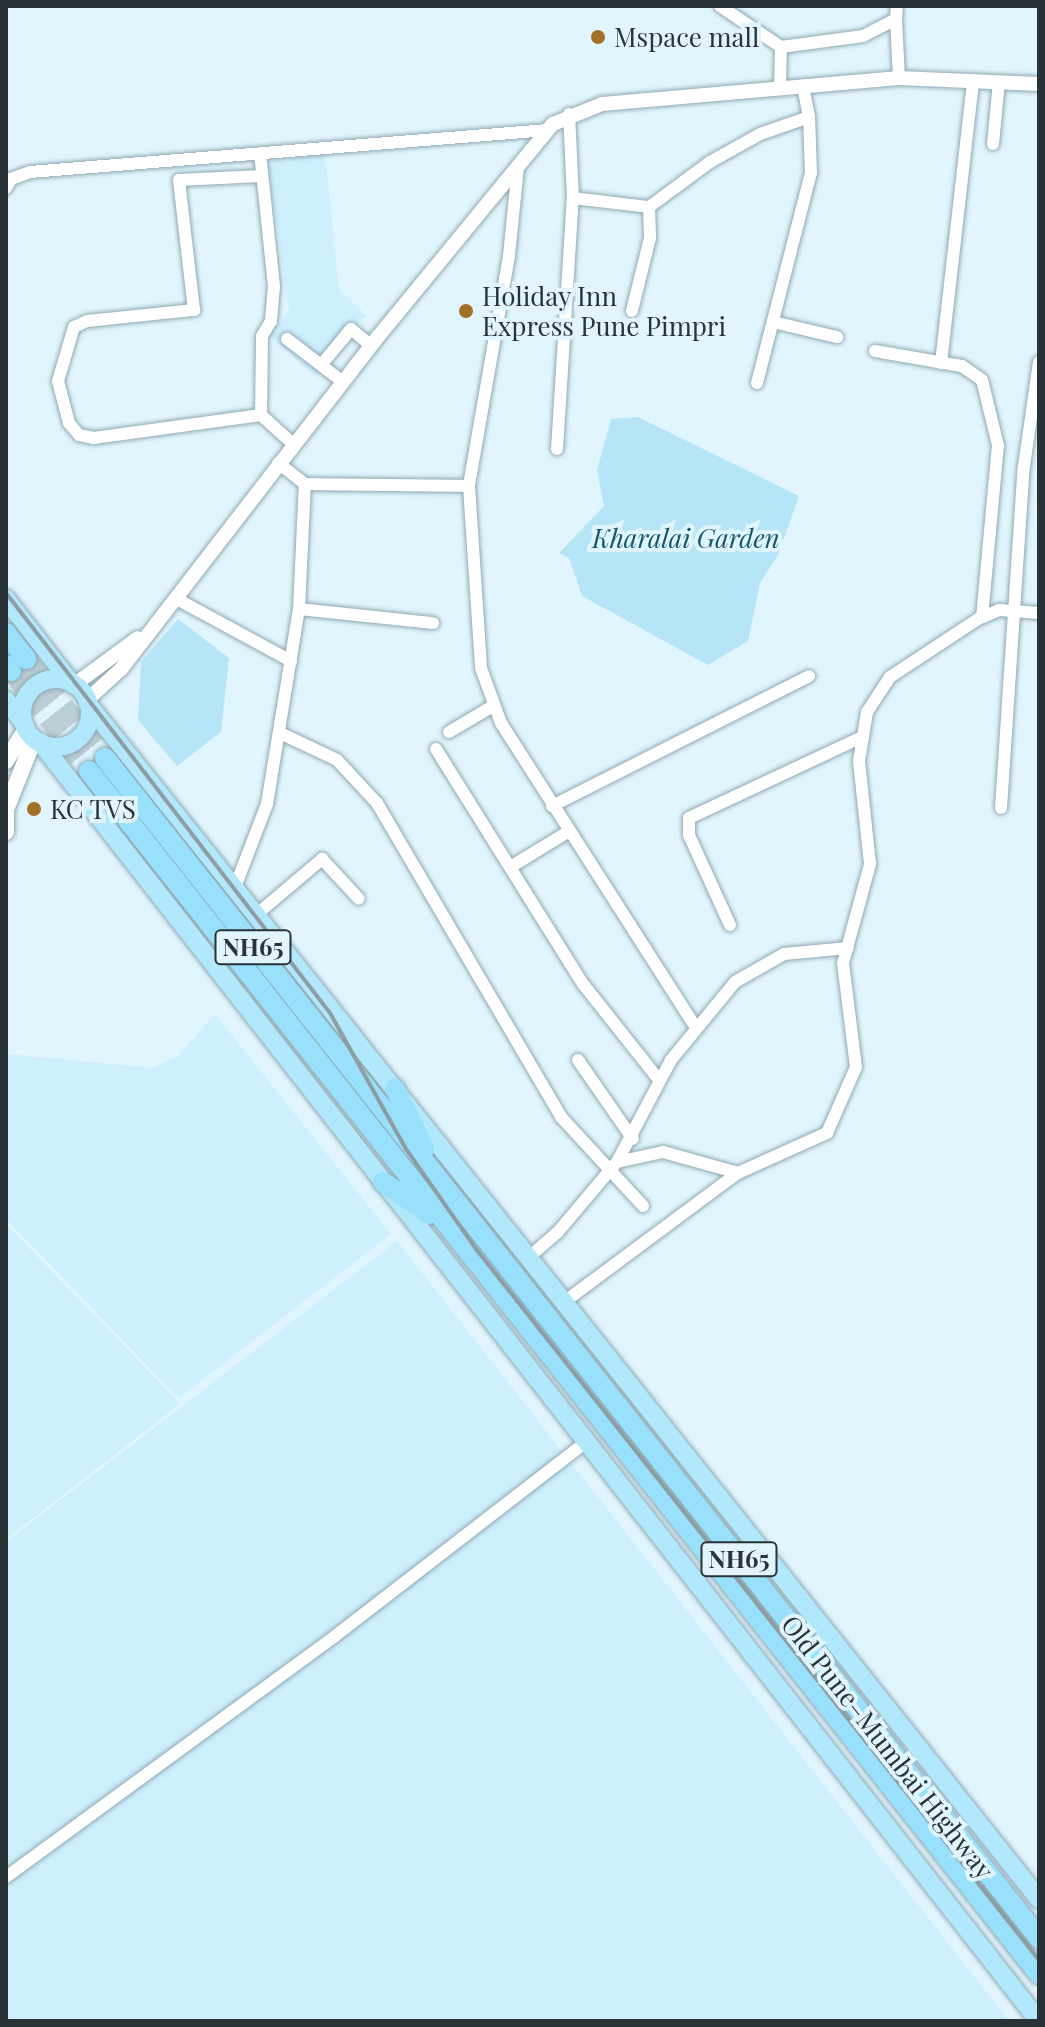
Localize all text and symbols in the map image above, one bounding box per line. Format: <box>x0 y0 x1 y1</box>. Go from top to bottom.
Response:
place label: Mspace mall <box>614 21 759 53</box>
marker: Mspace mall <box>589 28 607 46</box>
place label: Holiday Inn Express Pune Pimpri <box>482 280 726 342</box>
marker: Holiday Inn Express Pune Pimpri <box>457 302 475 320</box>
park label: Kharalai Garden <box>592 522 780 554</box>
place label: KC TVS <box>50 793 137 825</box>
marker: KC TVS <box>25 800 43 818</box>
road number: NH65 <box>213 927 293 967</box>
road number: NH65 <box>699 1539 779 1579</box>
street label: Old Pune–Mumbai Highway <box>775 1609 1001 1885</box>

